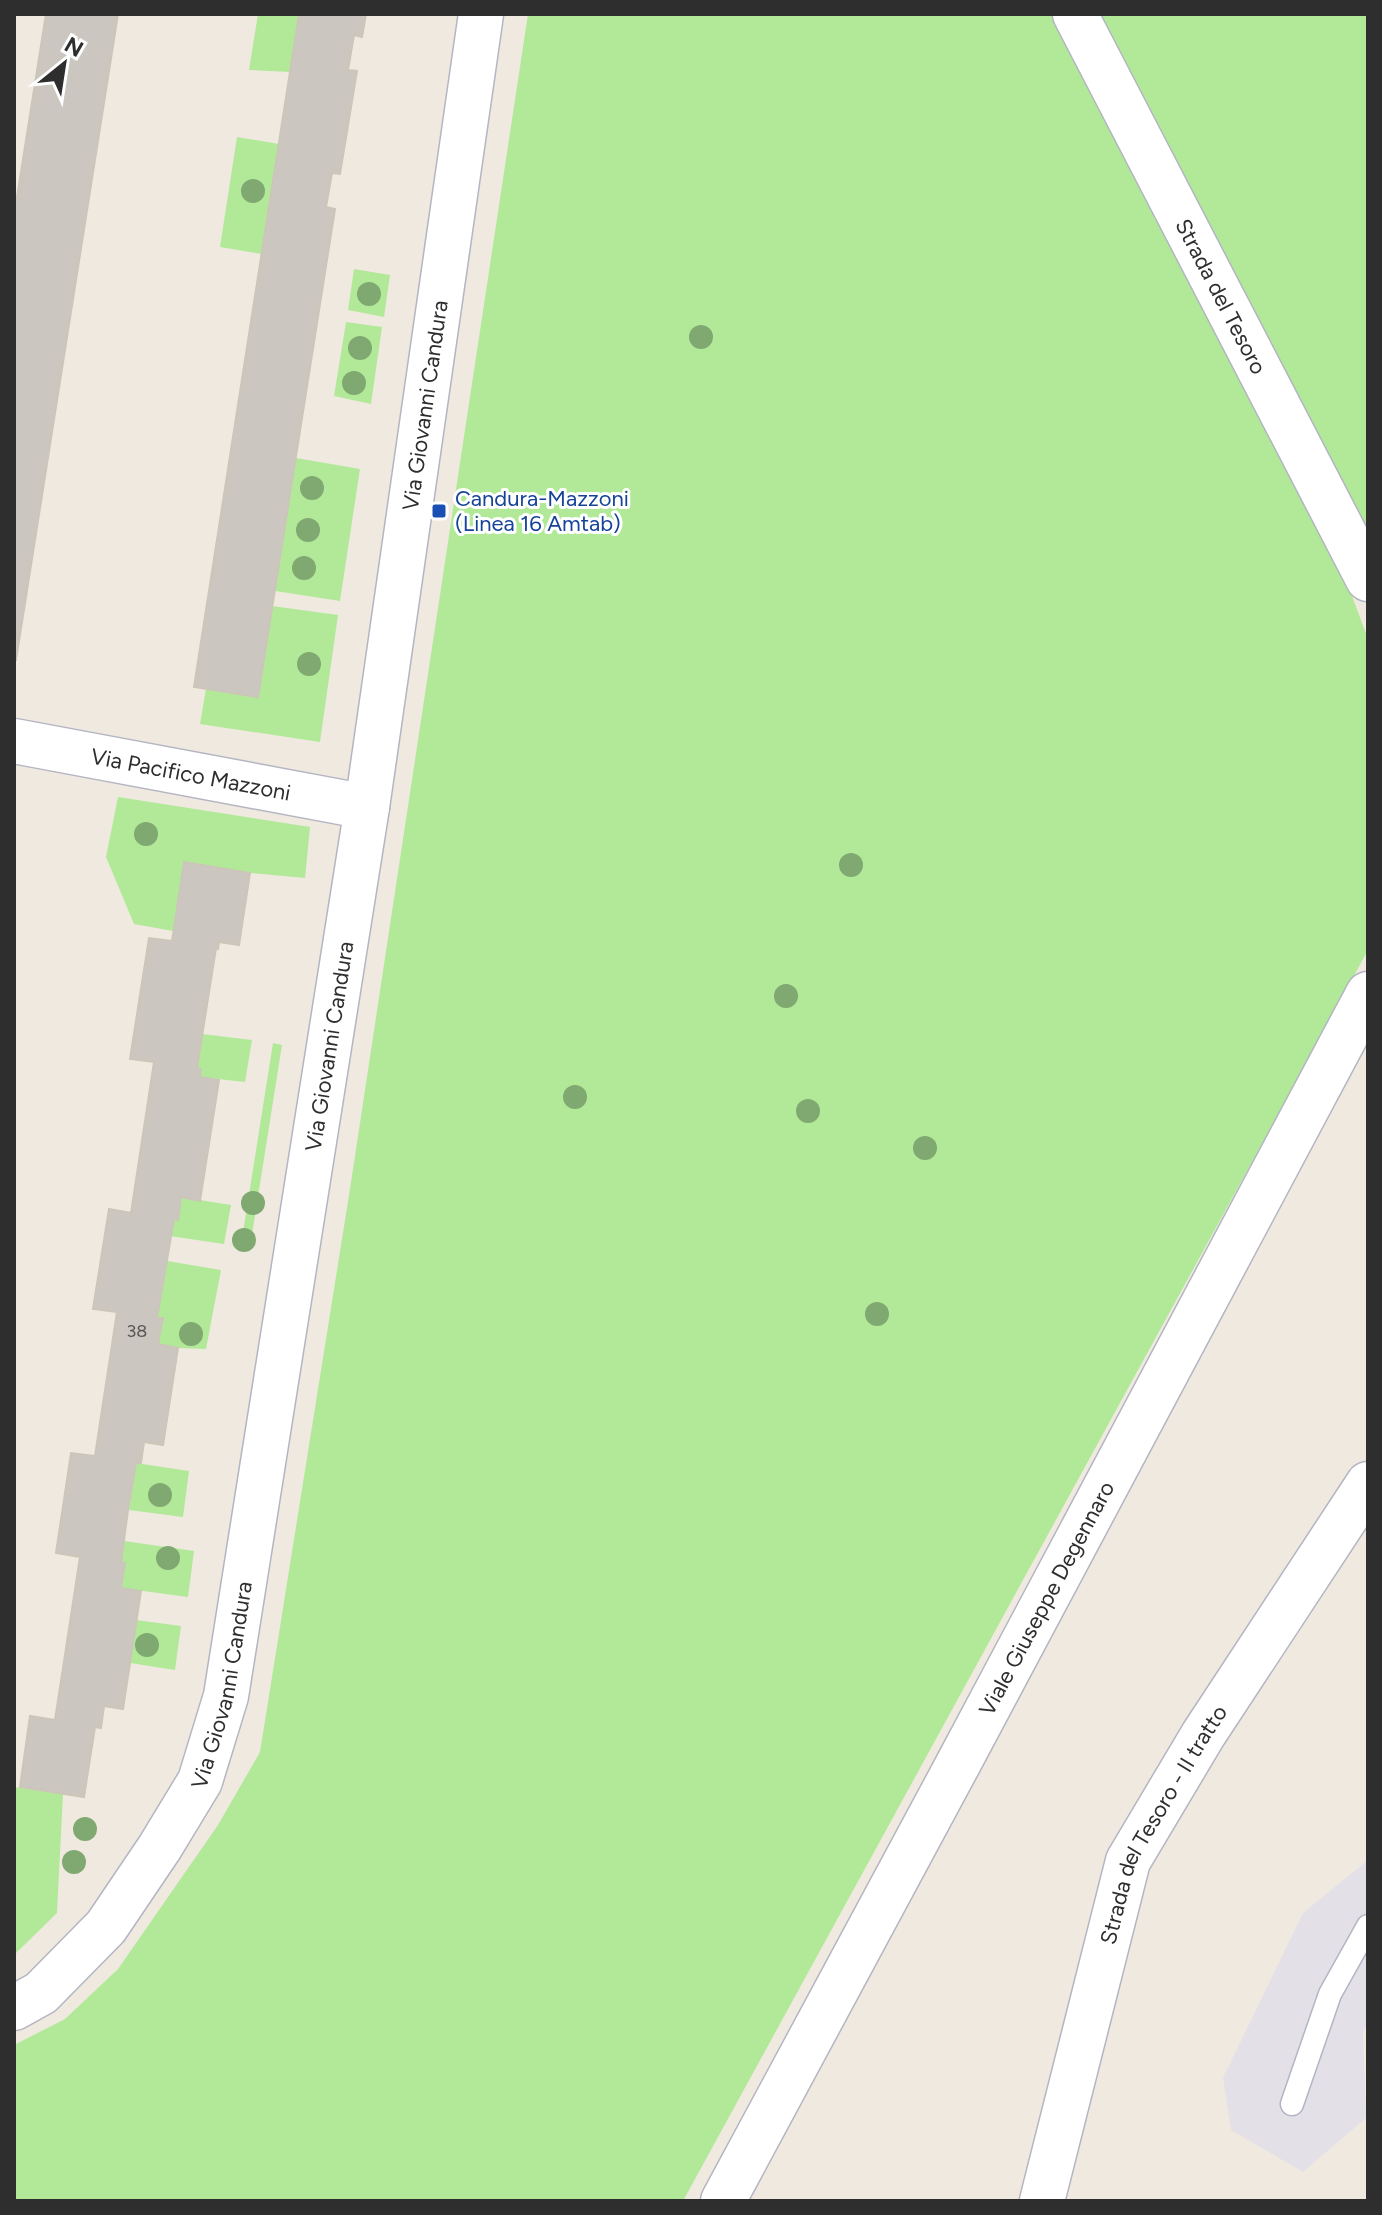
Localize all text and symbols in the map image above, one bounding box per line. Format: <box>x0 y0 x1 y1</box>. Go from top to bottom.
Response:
north arrow <box>24 24 104 104</box>
text: N <box>60 31 88 63</box>
street label: Strada del Tesoro <box>1170 214 1272 379</box>
street label: Via Giovanni Candura <box>397 299 454 512</box>
place label: Candura-Mazzoni (Linea 16 Amtab) <box>455 485 629 537</box>
marker: Candura-Mazzoni (Linea 16 Amtab) <box>430 502 448 520</box>
street label: Via Pacifico Mazzoni <box>89 743 293 806</box>
street label: Via Giovanni Candura <box>300 939 359 1153</box>
house number: 38 <box>127 1320 147 1342</box>
street label: Viale Giuseppe Degennaro <box>973 1477 1120 1720</box>
street label: Via Giovanni Candura <box>185 1579 258 1792</box>
street label: Strada del Tesoro - II tratto <box>1094 1700 1233 1947</box>

